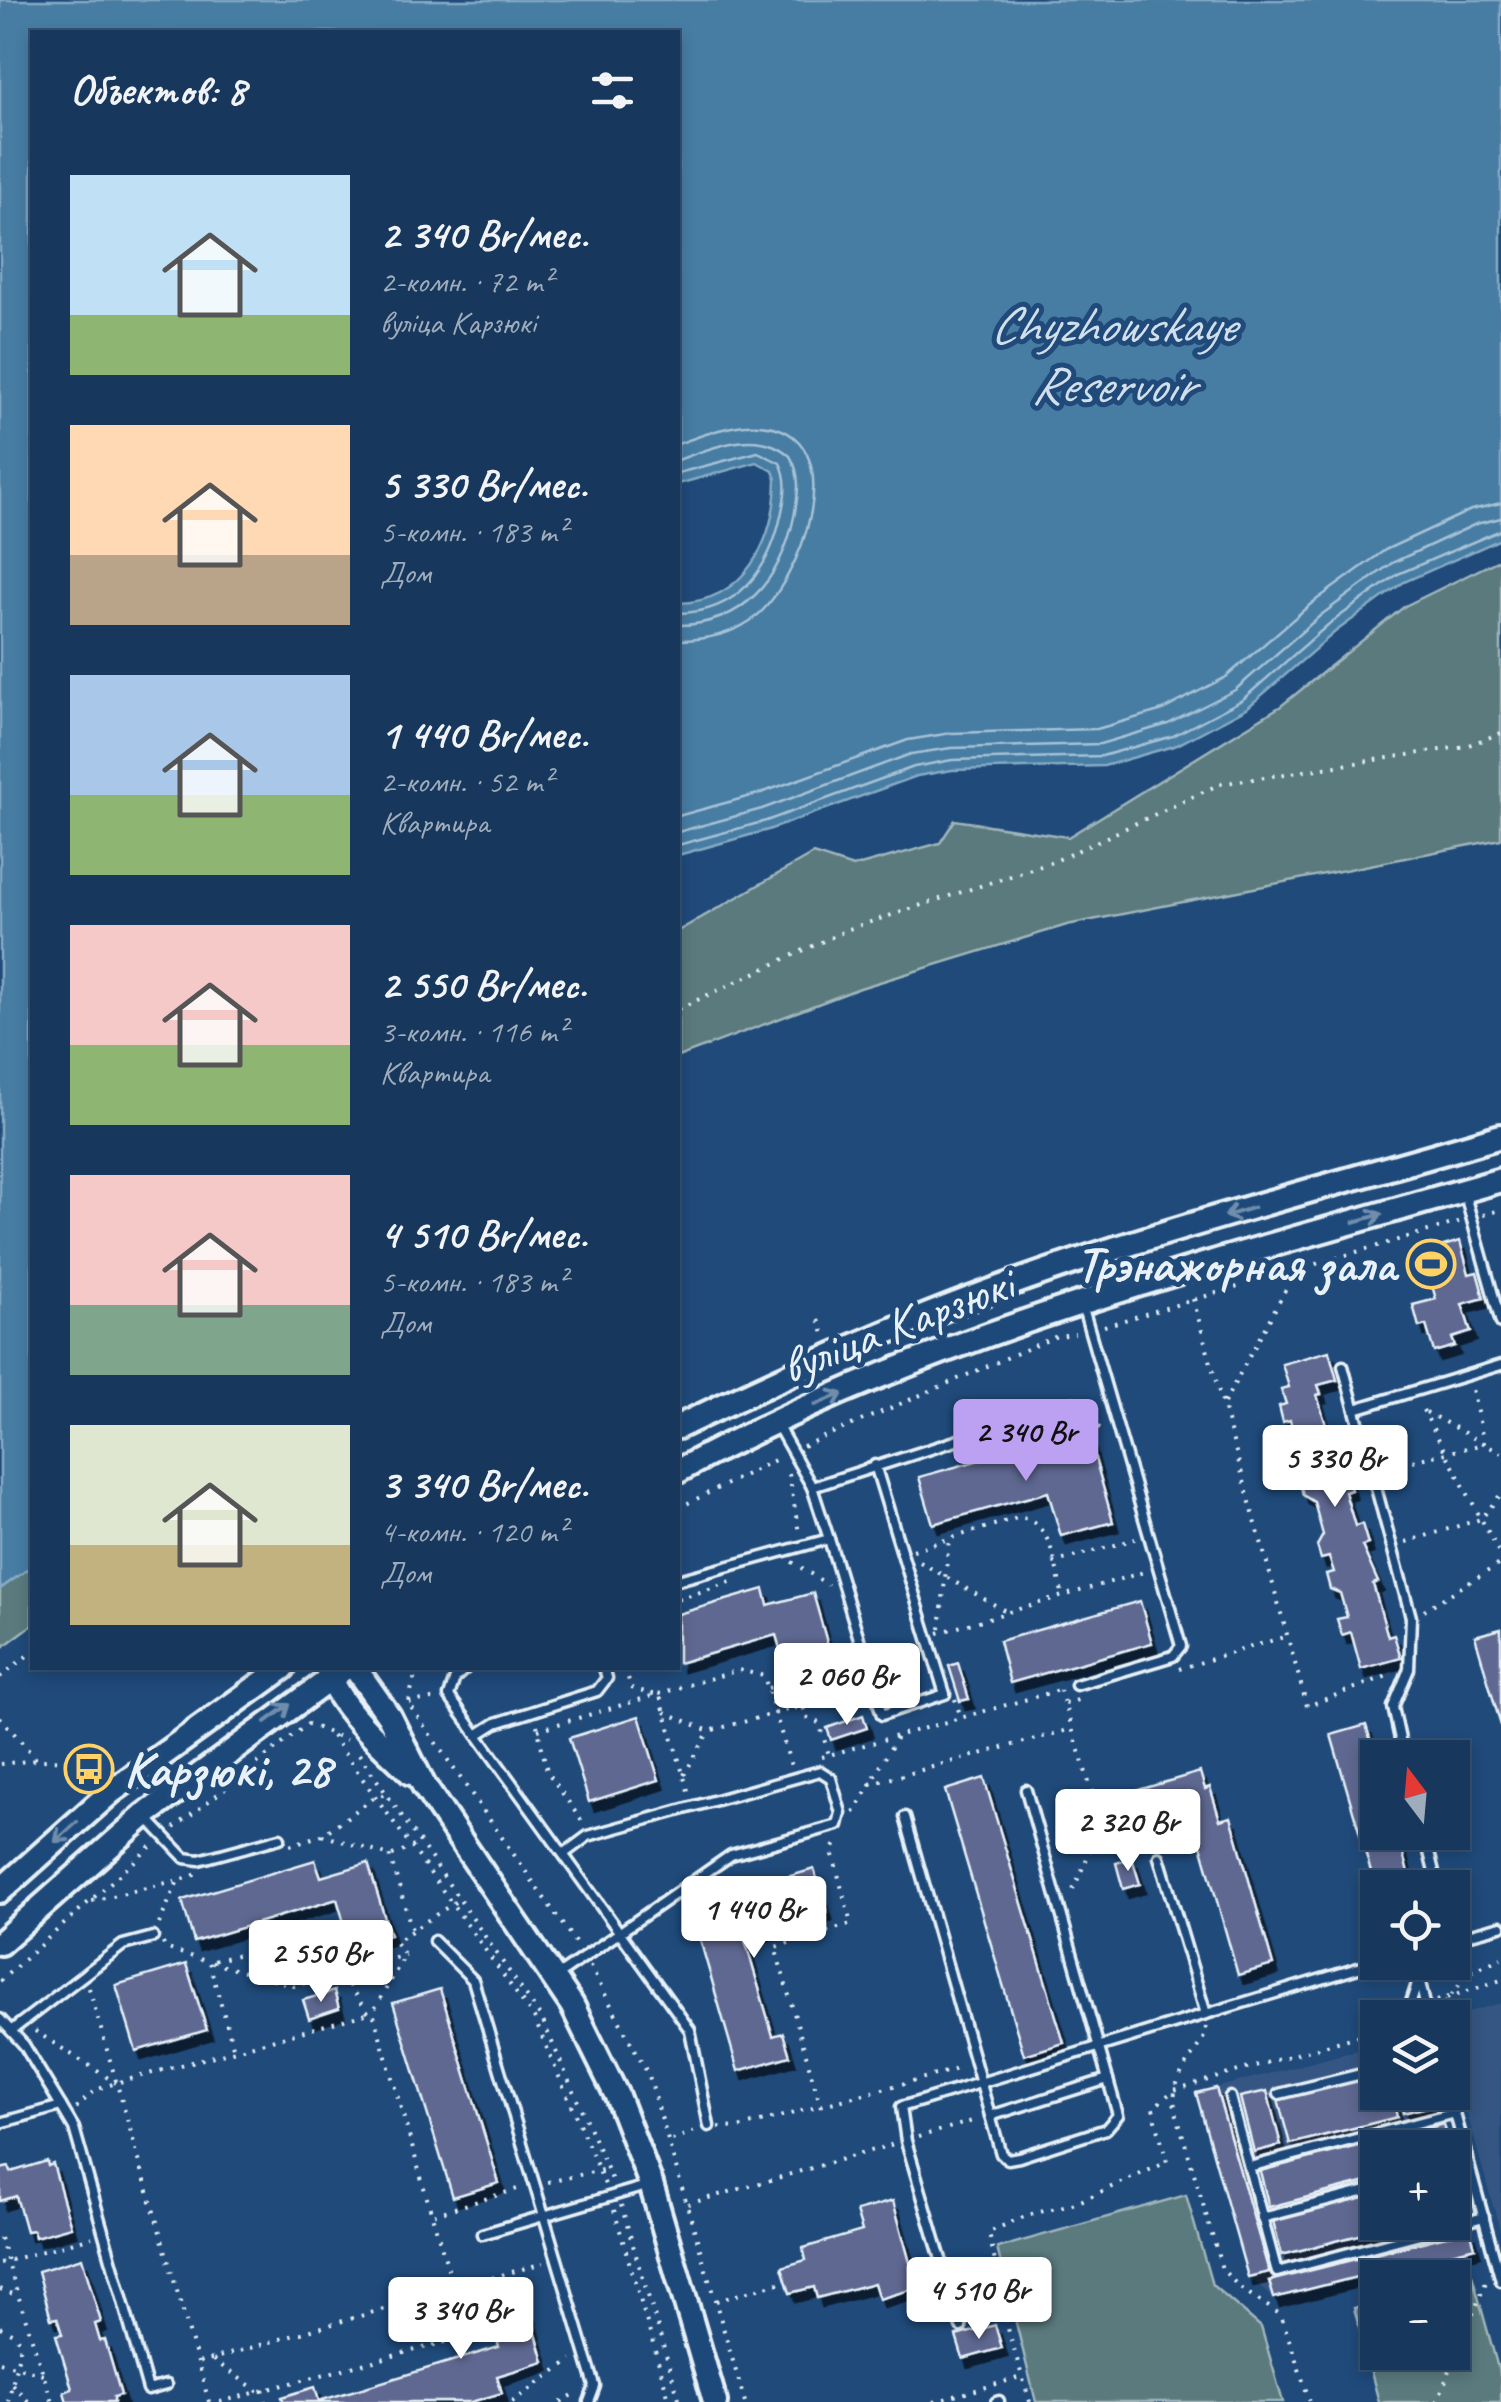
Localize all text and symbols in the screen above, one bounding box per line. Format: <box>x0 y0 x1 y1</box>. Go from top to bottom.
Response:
icon: filters <box>585 63 640 118</box>
text: Объектов: 8 <box>70 64 246 117</box>
text: 2 340 Br/мес. <box>380 208 588 261</box>
icon: home <box>150 215 270 335</box>
text: 2-комн. · 72 m² <box>380 261 552 302</box>
water label: Chyzhowskaye Reservoir <box>990 292 1241 418</box>
text: вуліца Карзюкі <box>380 302 536 343</box>
text: 5 330 Br/мес. <box>380 458 587 511</box>
icon: home <box>150 465 270 585</box>
text: 5-комн. · 183 m² <box>380 511 567 552</box>
text: Дом <box>380 552 431 593</box>
text: 1 440 Br/мес. <box>380 708 588 761</box>
icon: home <box>150 715 270 835</box>
text: 2-комн. · 52 m² <box>380 761 552 802</box>
text: Квартира <box>380 802 489 843</box>
text: 2 550 Br/мес. <box>380 958 587 1011</box>
icon: home <box>150 965 270 1085</box>
text: 3-комн. · 116 m² <box>380 1011 567 1052</box>
text: Квартира <box>380 1052 489 1093</box>
one-way arrow <box>1224 1204 1255 1222</box>
one-way arrow <box>1352 1207 1384 1226</box>
text: 4 510 Br/мес. <box>380 1208 587 1261</box>
icon: home <box>150 1215 270 1335</box>
place label: Трэнажорная зала <box>1076 1233 1400 1296</box>
sports icon: Трэнажорная зала <box>1405 1238 1457 1290</box>
street label: вуліца Карзюкі <box>772 1250 1027 1398</box>
text: 5-комн. · 183 m² <box>380 1261 567 1302</box>
text: Дом <box>380 1302 431 1343</box>
one-way arrow <box>813 1389 843 1407</box>
pin: 2 340 Br <box>923 1399 1129 1484</box>
text: 2 340 Br <box>975 1411 1077 1452</box>
pin: 5 330 Br <box>1232 1425 1438 1510</box>
text: 5 330 Br <box>1285 1437 1385 1478</box>
text: 3 340 Br/мес. <box>380 1458 588 1511</box>
icon: home <box>150 1465 270 1585</box>
text: 4-комн. · 120 m² <box>380 1511 567 1552</box>
text: Дом <box>380 1552 431 1593</box>
pin: 2 060 Br <box>744 1643 950 1728</box>
text: 2 060 Br <box>796 1655 898 1696</box>
one-way arrow <box>264 1703 291 1724</box>
place label: Карзюкі, 28 <box>124 1738 336 1801</box>
north arrow <box>1360 1740 1470 1850</box>
map controls <box>1360 1740 1470 2370</box>
bus stop icon: Карзюкі, 28 <box>63 1743 115 1795</box>
pin: 2 320 Br <box>1025 1789 1231 1874</box>
text: 2 320 Br <box>1077 1801 1179 1842</box>
one-way arrow <box>54 1820 79 1843</box>
button: locate <box>1360 1870 1470 1980</box>
pin: 1 440 Br <box>651 1876 857 1961</box>
text: 1 440 Br <box>703 1888 805 1929</box>
pin: 2 550 Br <box>218 1920 424 2005</box>
text: 2 550 Br <box>271 1932 371 1973</box>
button: layers <box>1360 2000 1470 2110</box>
button: + <box>1360 2130 1470 2240</box>
pin: 4 510 Br <box>876 2257 1082 2342</box>
button: − <box>1360 2260 1470 2370</box>
text: 4 510 Br <box>929 2269 1029 2310</box>
pin: 3 340 Br <box>358 2277 564 2362</box>
text: 3 340 Br <box>410 2289 512 2330</box>

